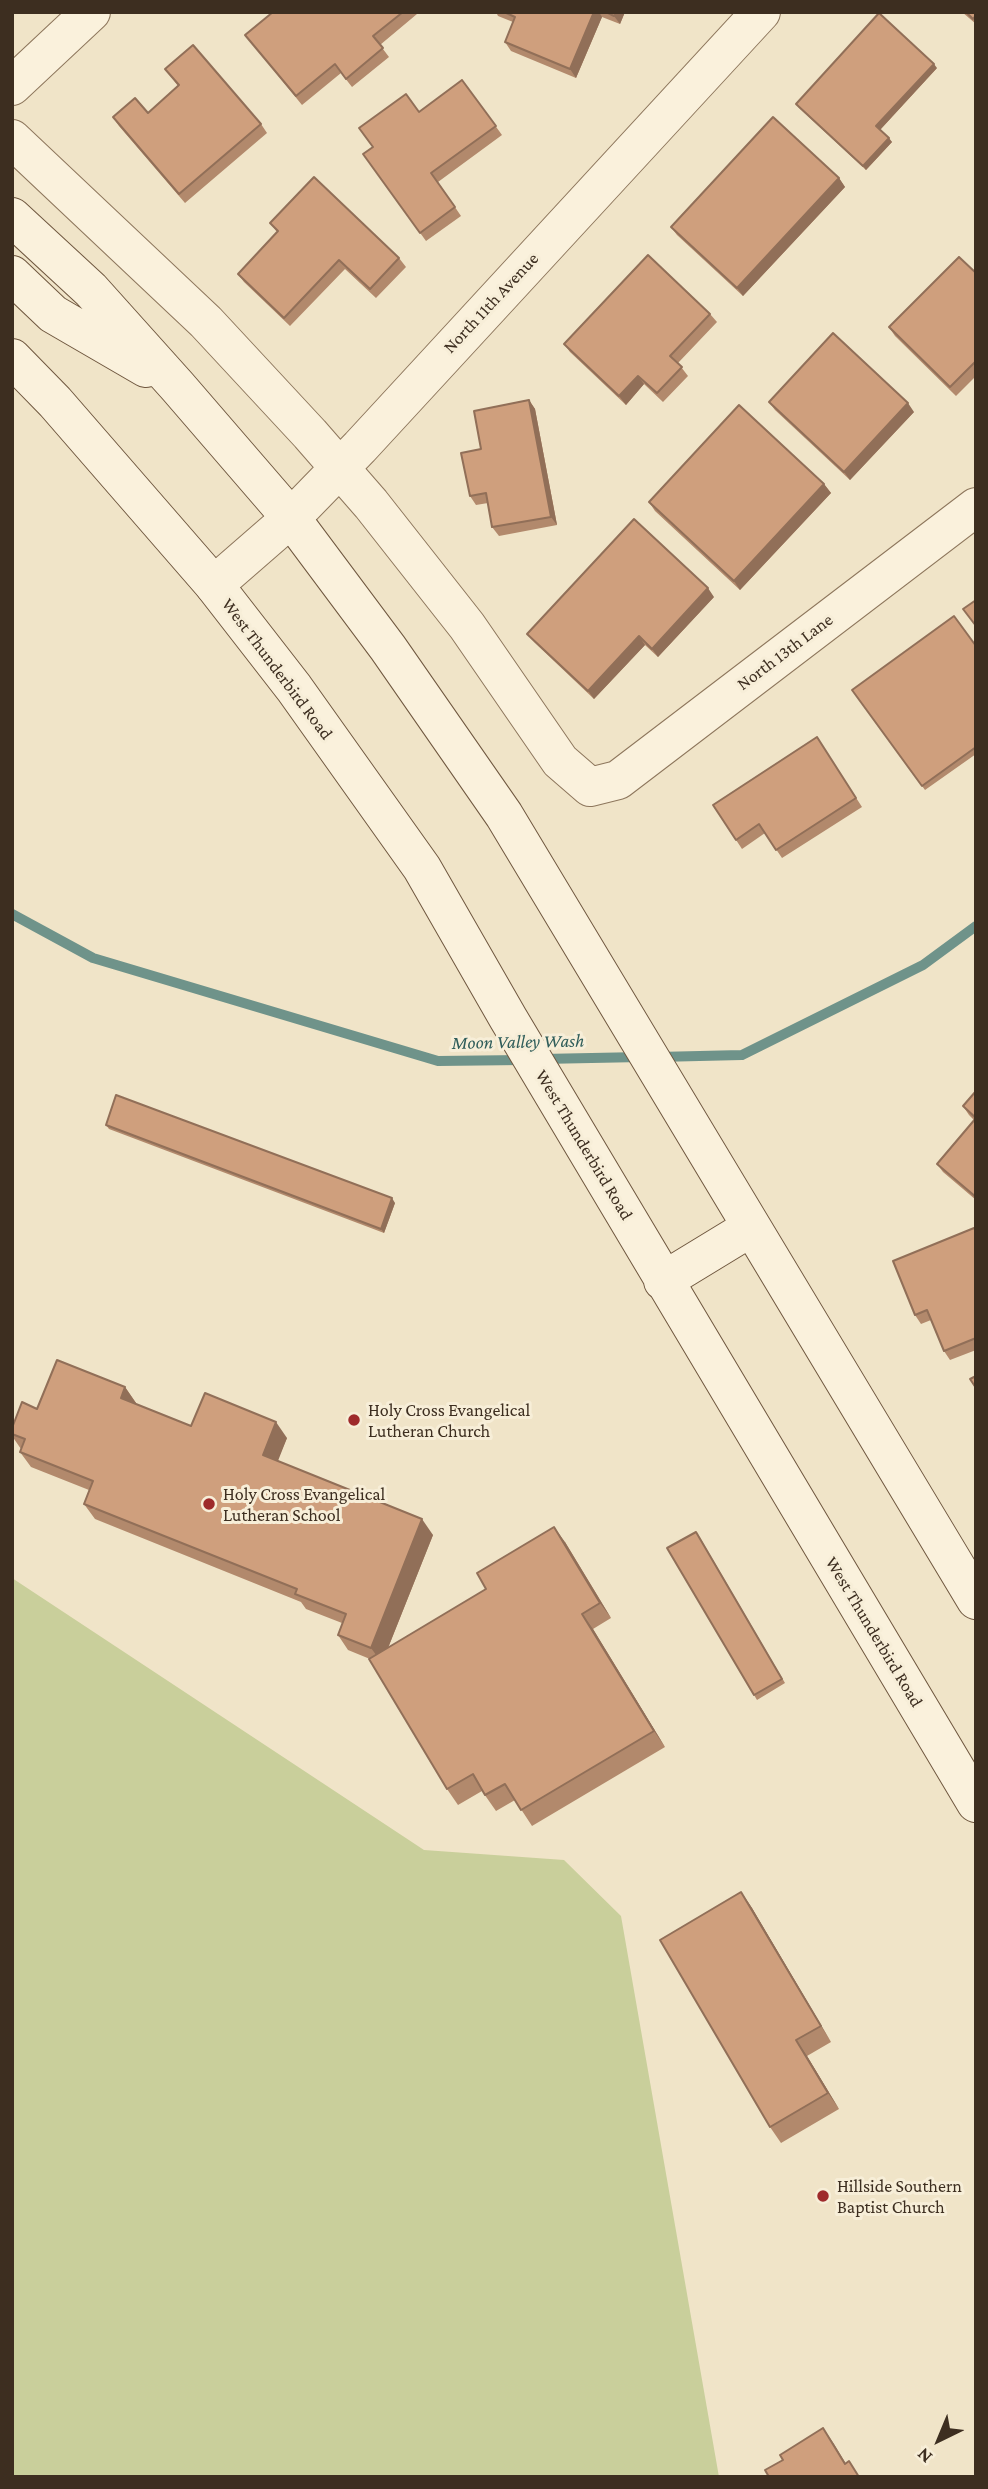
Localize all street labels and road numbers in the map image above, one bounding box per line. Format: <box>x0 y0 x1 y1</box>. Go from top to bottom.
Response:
street label: North 11th Avenue <box>439 248 543 358</box>
street label: West Thunderbird Road <box>217 594 337 744</box>
street label: North 13th Lane <box>733 609 837 695</box>
street label: West Thunderbird Road <box>531 1066 637 1224</box>
street label: West Thunderbird Road <box>821 1553 927 1711</box>

